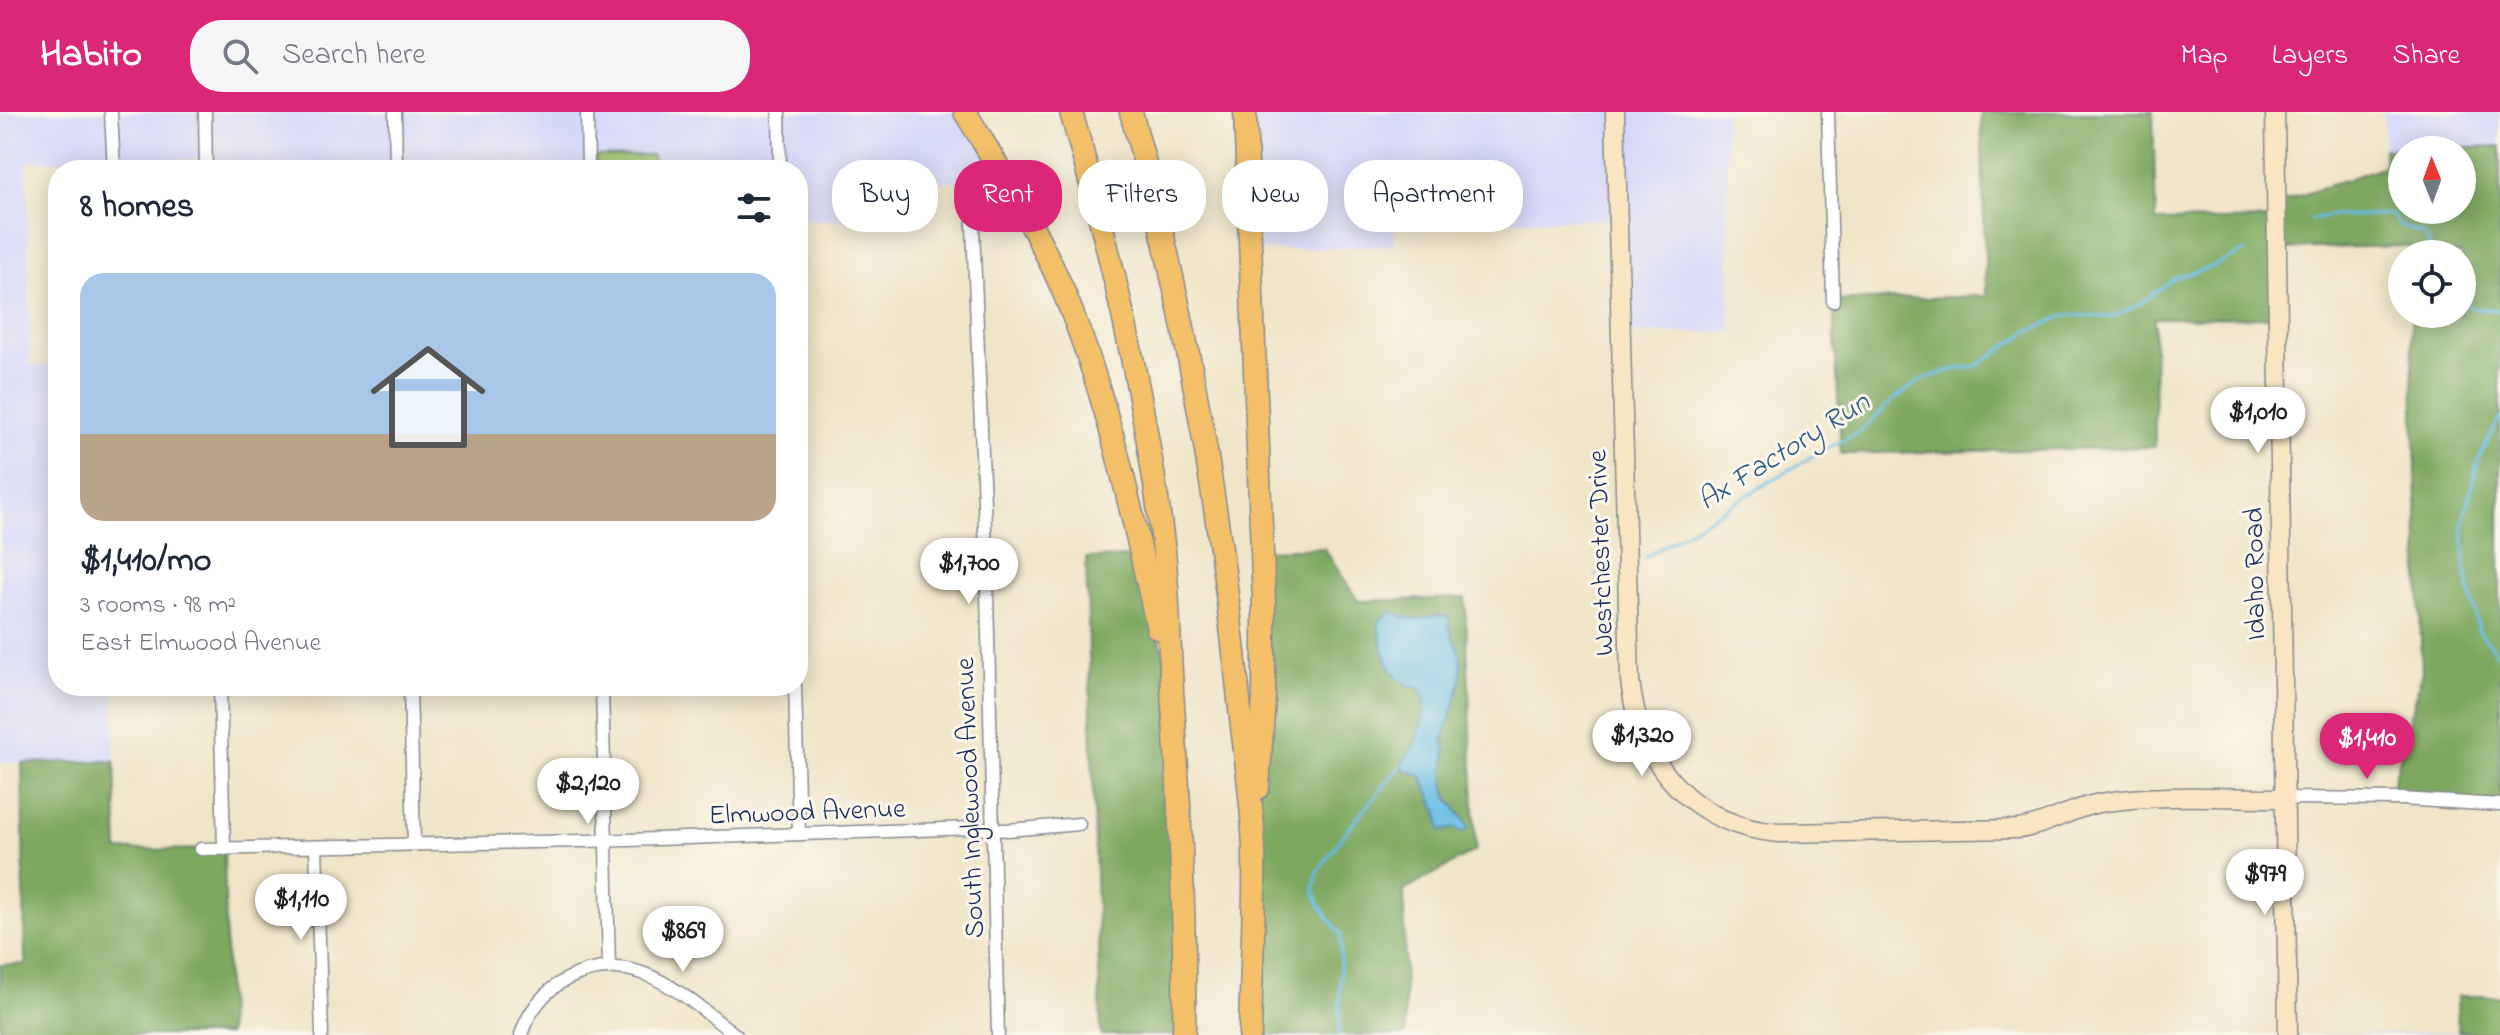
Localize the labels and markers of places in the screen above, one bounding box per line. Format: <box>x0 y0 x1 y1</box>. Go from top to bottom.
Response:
pin: $1,010 <box>2193 387 2323 455</box>
pin: $1,700 <box>904 538 1034 606</box>
pin: $1,320 <box>1577 710 1707 778</box>
pin: $1,410 <box>2302 713 2432 781</box>
pin: $2,120 <box>523 758 653 826</box>
pin: $979 <box>2218 849 2312 917</box>
pin: $1,110 <box>236 874 366 942</box>
pin: $869 <box>636 906 730 974</box>

